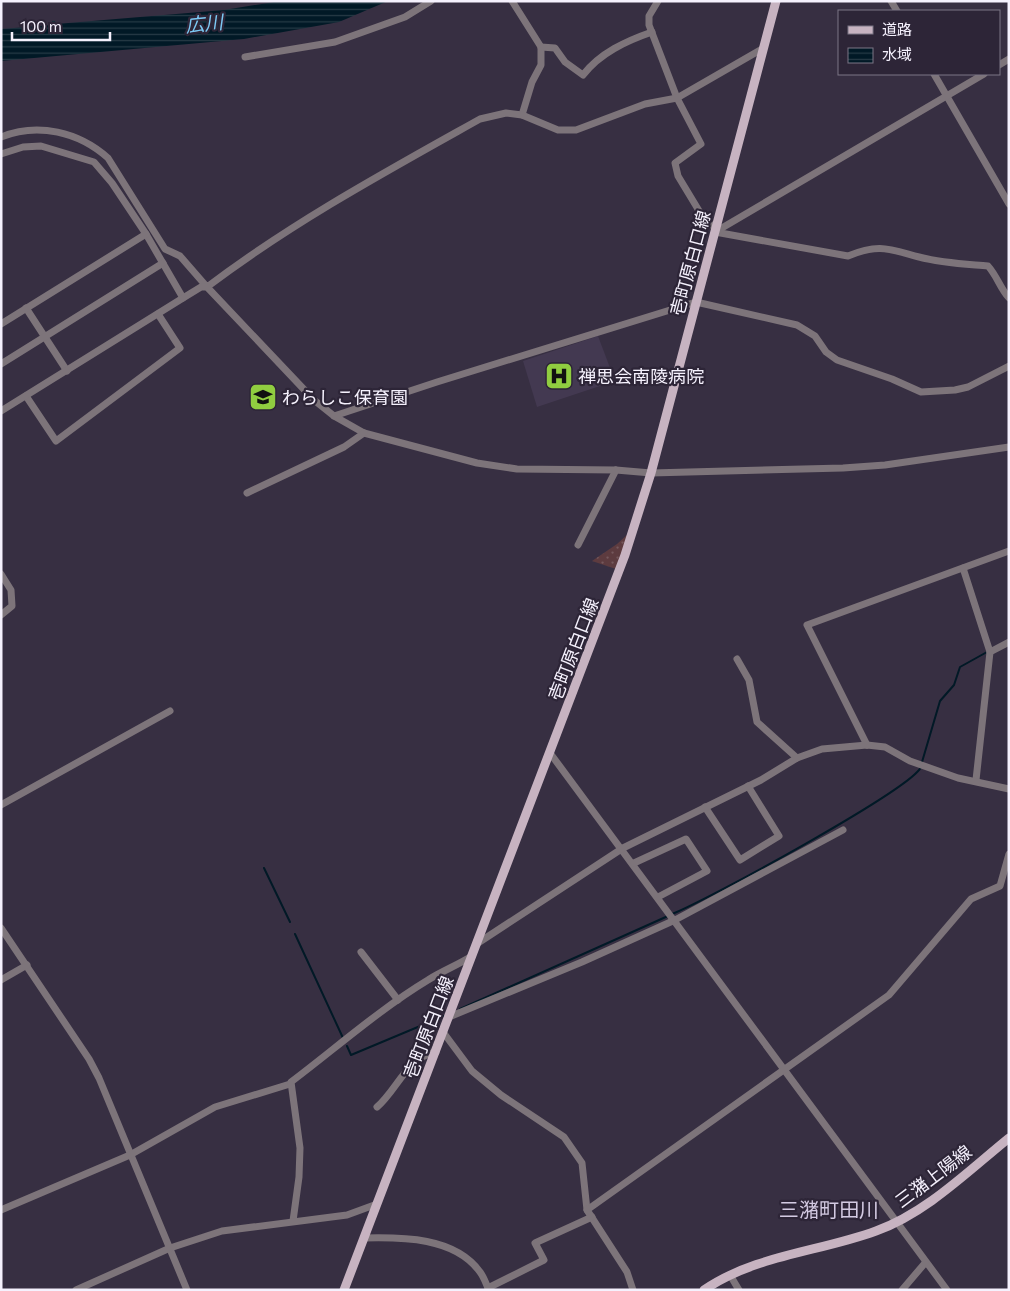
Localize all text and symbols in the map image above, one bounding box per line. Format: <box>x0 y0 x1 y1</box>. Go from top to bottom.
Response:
water label: 広川 <box>184 9 226 36</box>
scale bar <box>12 10 110 42</box>
legend <box>838 10 1000 75</box>
text: 100 m <box>20 17 62 35</box>
text: 道路 <box>882 20 912 38</box>
text: 水域 <box>882 45 912 63</box>
street label: 壱町原白口線 <box>665 208 715 318</box>
hospital icon: 禅思会南陵病院 <box>544 361 574 391</box>
place label: 禅思会南陵病院 <box>578 365 704 387</box>
school or university icon: わらしこ保育園 <box>248 382 278 412</box>
place label: わらしこ保育園 <box>282 386 408 408</box>
street label: 壱町原白口線 <box>543 595 603 703</box>
street label: 壱町原白口線 <box>398 973 458 1081</box>
street label: 三潴上陽線 <box>890 1140 976 1212</box>
district label: 三潴町田川 <box>779 1197 879 1221</box>

